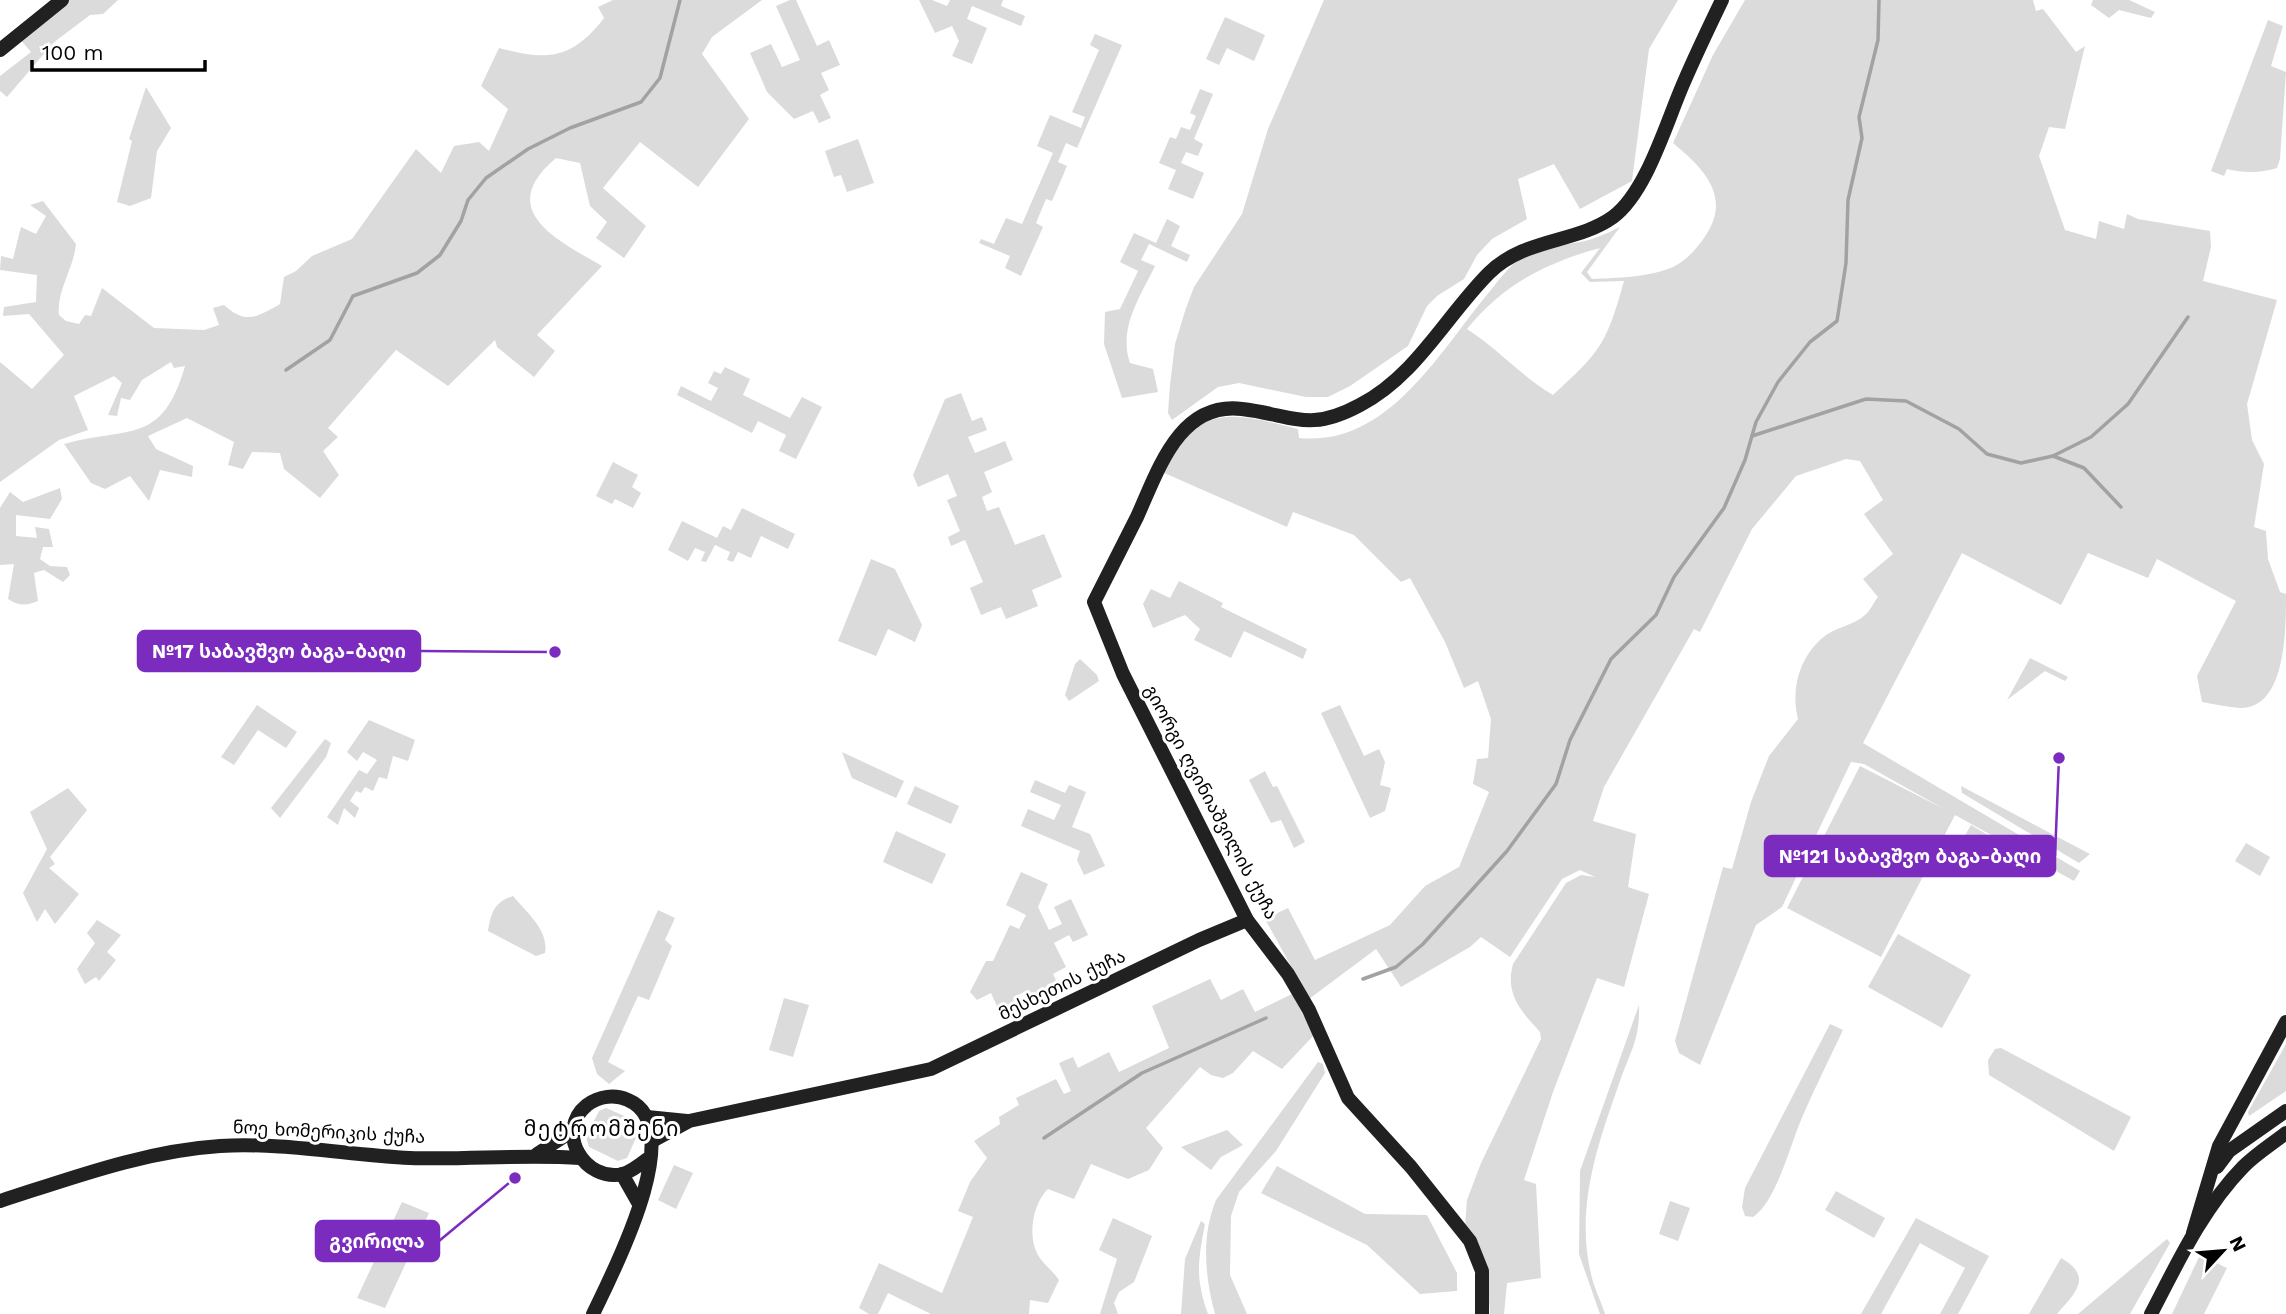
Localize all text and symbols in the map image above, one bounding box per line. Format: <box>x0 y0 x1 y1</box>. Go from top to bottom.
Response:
scale bar <box>32 28 205 72</box>
text: 100 m <box>42 40 104 65</box>
callout: №17 საბავშვო ბაგა-ბაღი <box>138 631 420 671</box>
text: №17 საბავშვო ბაგა-ბაღი <box>152 640 406 664</box>
street label: გიორგი ღვინიაშვილის ქუჩა <box>1140 681 1282 923</box>
callout: №121 საბავშვო ბაგა-ბაღი <box>1765 836 2055 876</box>
text: №121 საბავშვო ბაგა-ბაღი <box>1779 845 2041 869</box>
street label: მესხეთის ქუჩა <box>995 945 1129 1025</box>
street label: ნოე ხომერიკის ქუჩა <box>232 1116 426 1148</box>
district label: მეტრომშენი <box>524 1116 680 1141</box>
north arrow <box>2188 1216 2258 1286</box>
callout: გვირილა <box>316 1221 439 1261</box>
text: გვირილა <box>329 1230 425 1253</box>
text: N <box>2224 1232 2251 1255</box>

